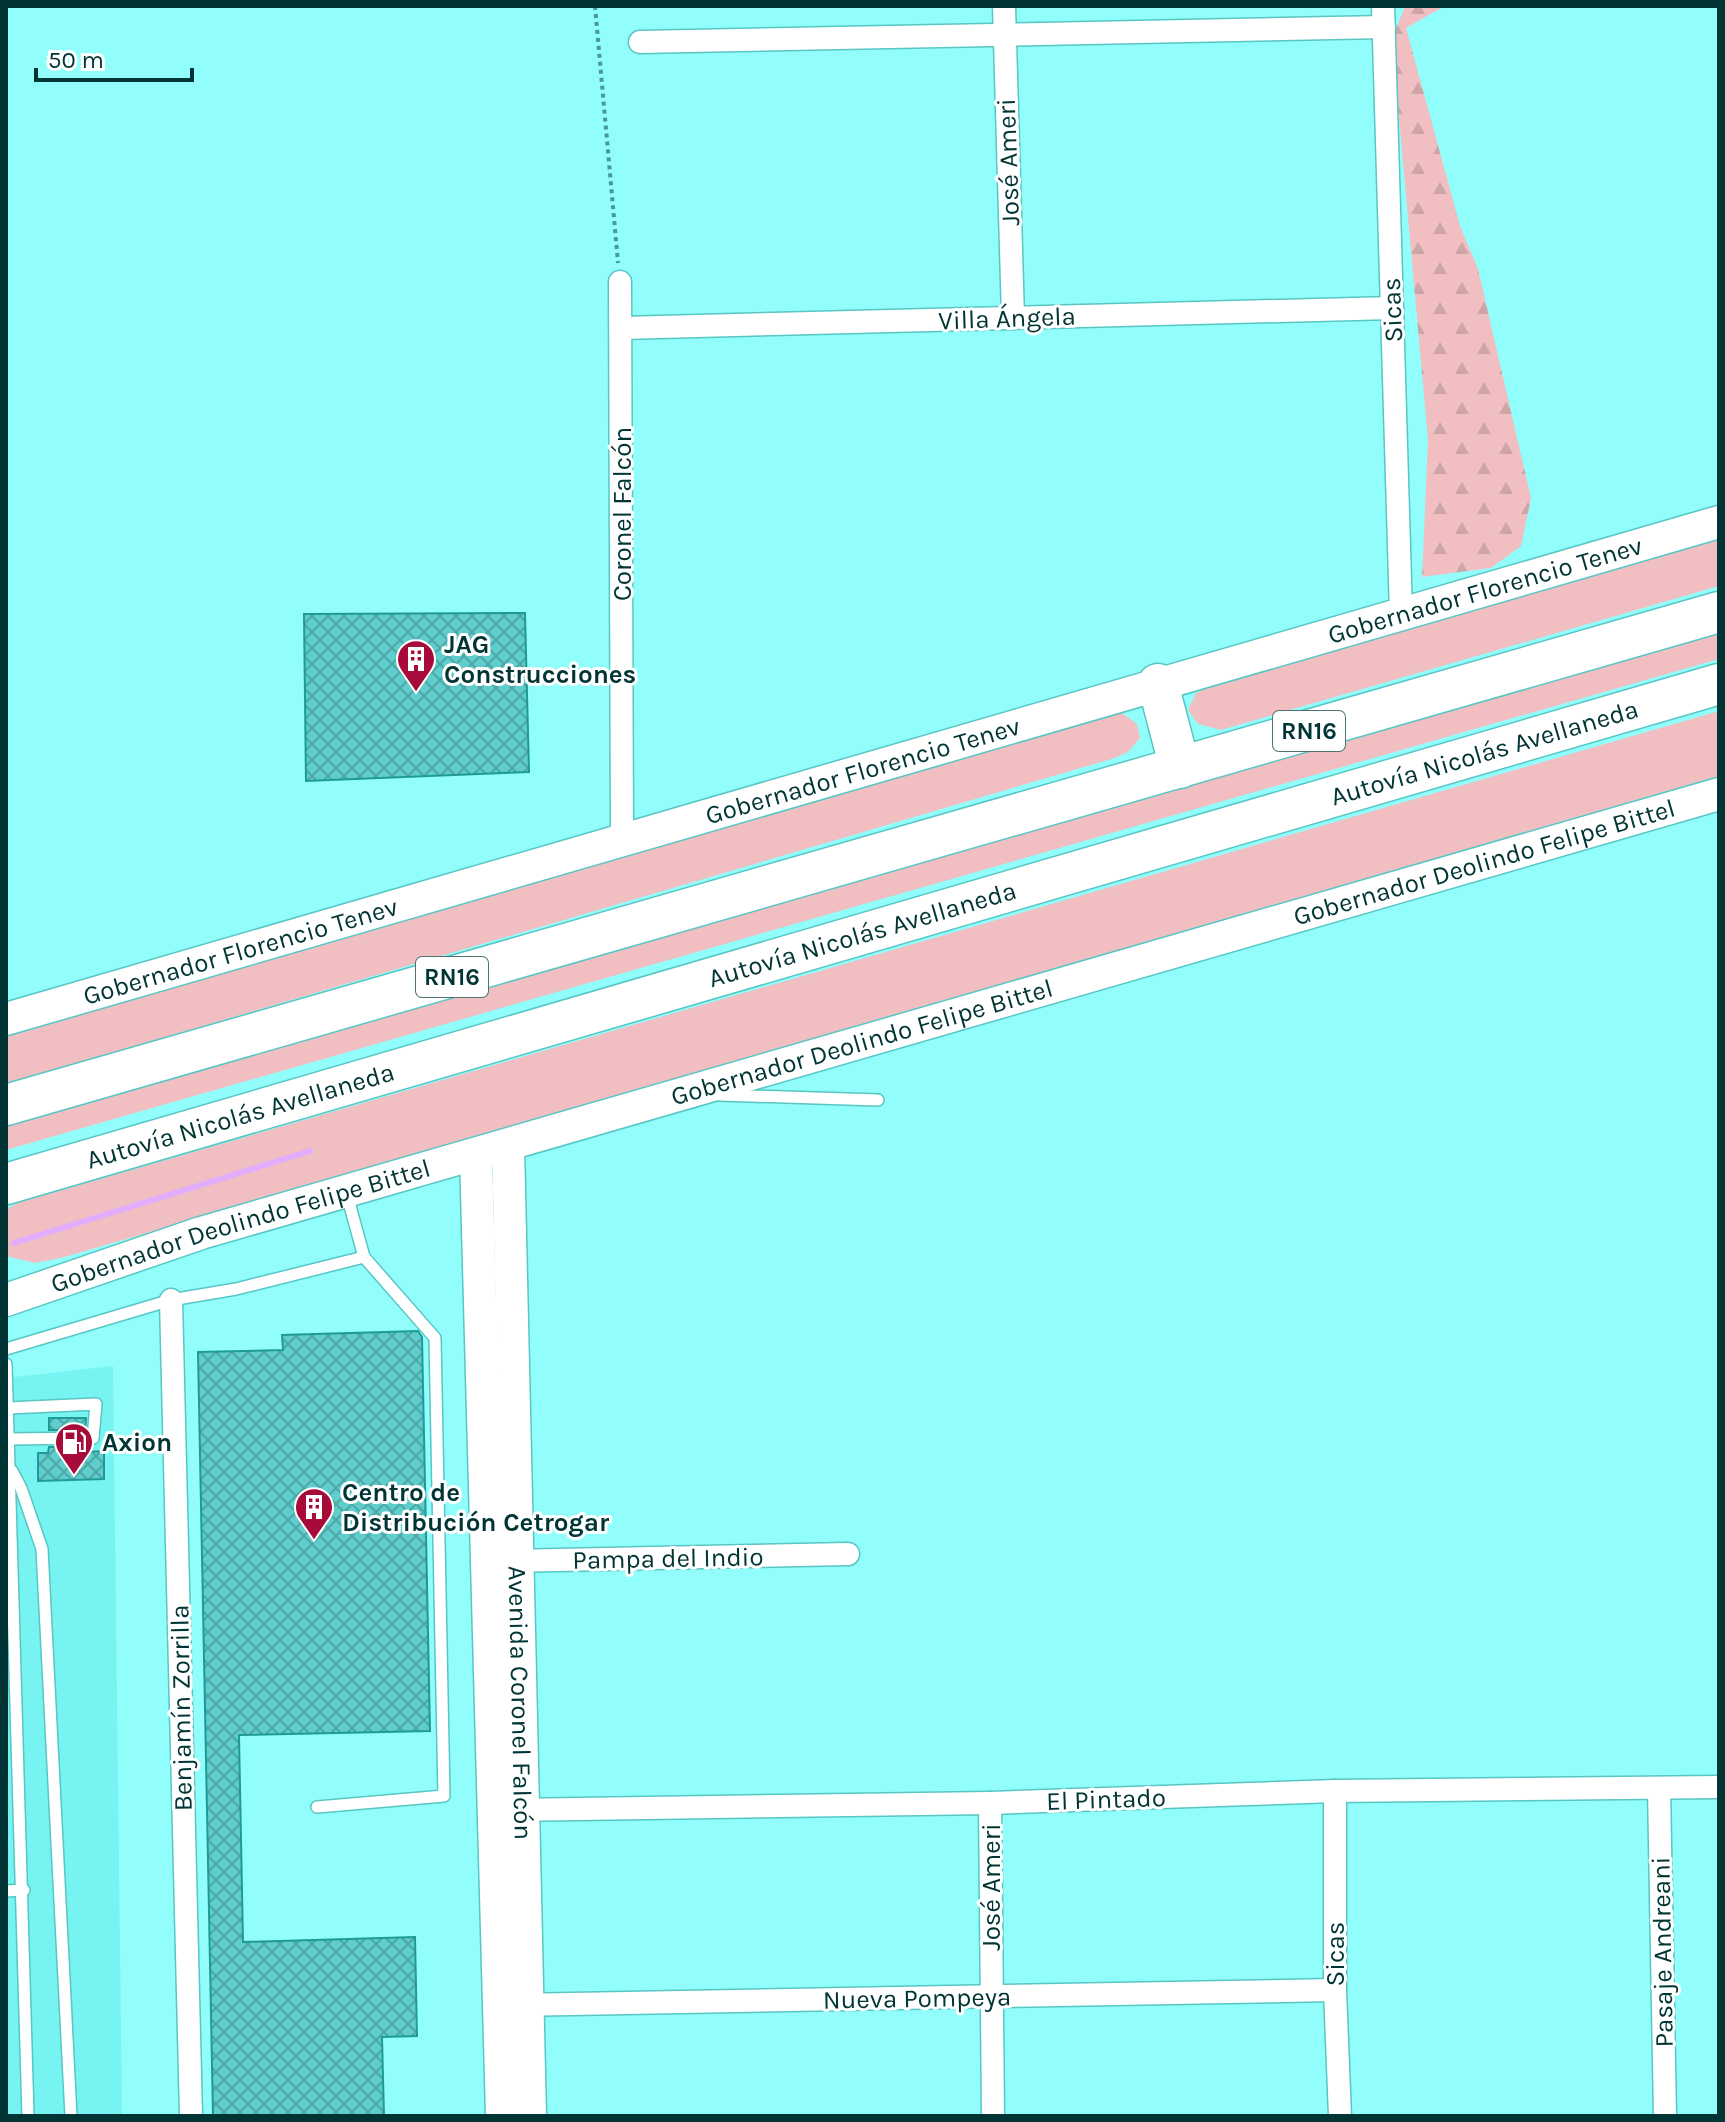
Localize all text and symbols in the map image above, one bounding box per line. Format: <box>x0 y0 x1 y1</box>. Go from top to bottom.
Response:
scale bar <box>36 32 192 82</box>
text: 50 m <box>48 46 104 74</box>
street label: José Ameri <box>991 98 1026 226</box>
street label: Sicas <box>1376 277 1409 343</box>
street label: Villa Ángela <box>938 300 1076 336</box>
street label: Coronel Falcón <box>607 427 638 601</box>
street label: Gobernador Florencio Tenev <box>1324 530 1646 651</box>
place label: JAG Construcciones <box>444 629 636 690</box>
building icon: JAG Construcciones <box>395 638 437 693</box>
street label: Autovía Nicolás Avellaneda <box>1327 693 1642 813</box>
street label: Gobernador Florencio Tenev <box>702 711 1024 831</box>
road number: RN16 <box>1273 711 1345 751</box>
street label: Gobernador Deolindo Felipe Bittel <box>1290 792 1679 932</box>
street label: Autovía Nicolás Avellaneda <box>705 875 1020 994</box>
street label: Gobernador Florencio Tenev <box>80 891 401 1012</box>
road number: RN16 <box>416 957 488 997</box>
street label: Gobernador Deolindo Felipe Bittel <box>667 973 1056 1112</box>
street label: Autovía Nicolás Avellaneda <box>83 1057 398 1176</box>
street label: Gobernador Deolindo Felipe Bittel <box>47 1153 434 1300</box>
fuel station icon: Axion <box>53 1421 95 1476</box>
place label: Axion <box>102 1427 172 1458</box>
place label: Centro de Distribución Cetrogar <box>342 1477 610 1538</box>
building icon: Centro de Distribución Cetrogar <box>293 1486 335 1541</box>
street label: Pampa del Indio <box>572 1541 764 1576</box>
street label: Avenida Coronel Falcón <box>502 1565 539 1840</box>
street label: Benjamín Zorrilla <box>164 1604 199 1812</box>
street label: El Pintado <box>1046 1782 1166 1817</box>
street label: José Ameri <box>976 1823 1007 1951</box>
street label: Pasaje Andreani <box>1645 1856 1680 2048</box>
street label: Sicas <box>1320 1922 1351 1986</box>
street label: Nueva Pompeya <box>823 1981 1011 2016</box>

